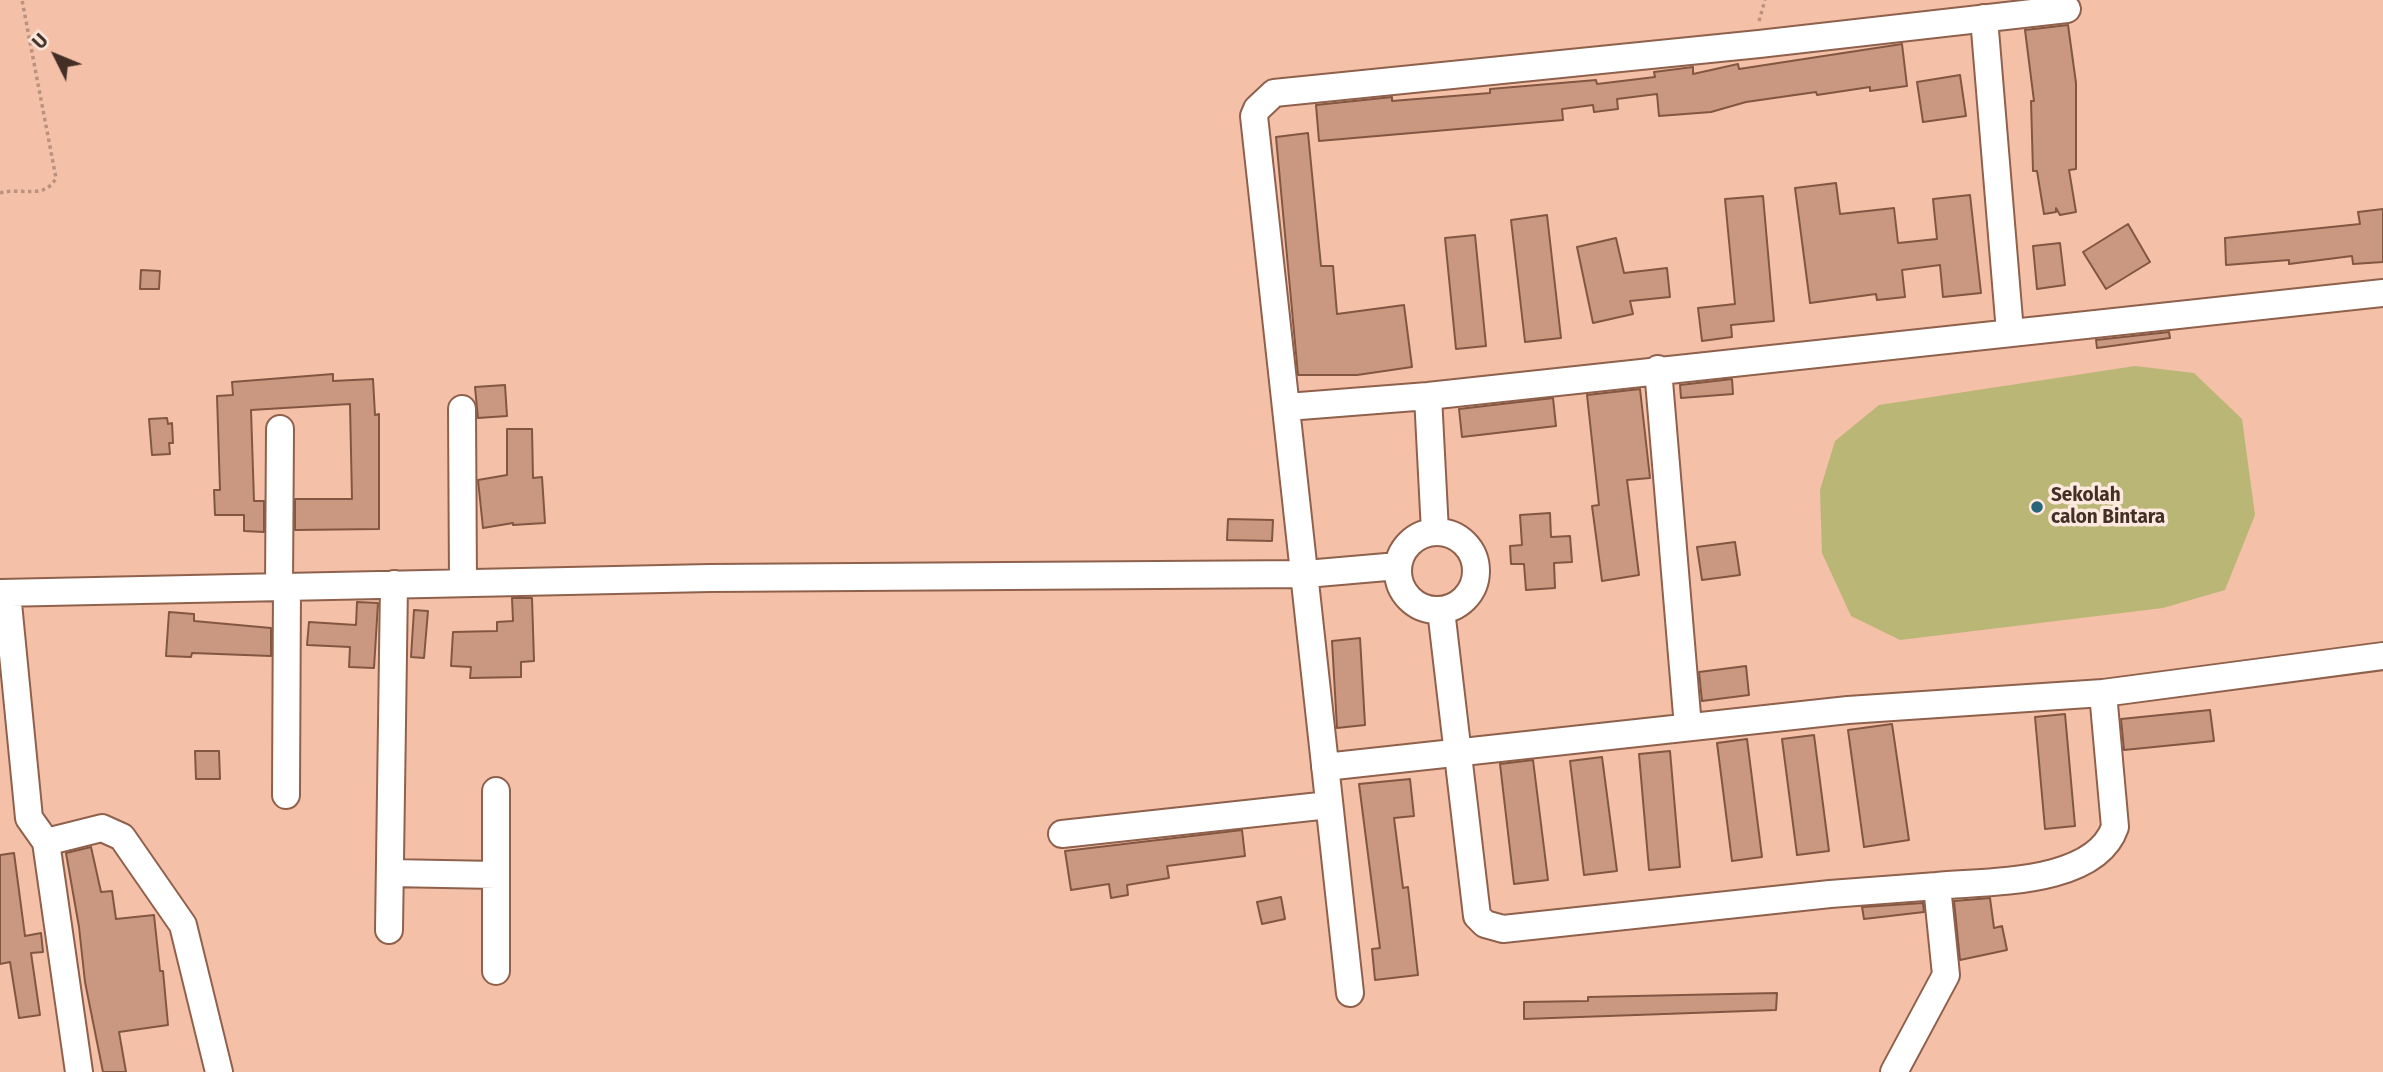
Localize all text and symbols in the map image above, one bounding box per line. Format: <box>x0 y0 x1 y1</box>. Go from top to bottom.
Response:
north arrow <box>21 21 91 91</box>
text: U <box>28 29 53 54</box>
place label: Sekolah calon Bintara <box>2051 485 2165 529</box>
marker: Sekolah calon Bintara <box>2029 499 2045 515</box>

